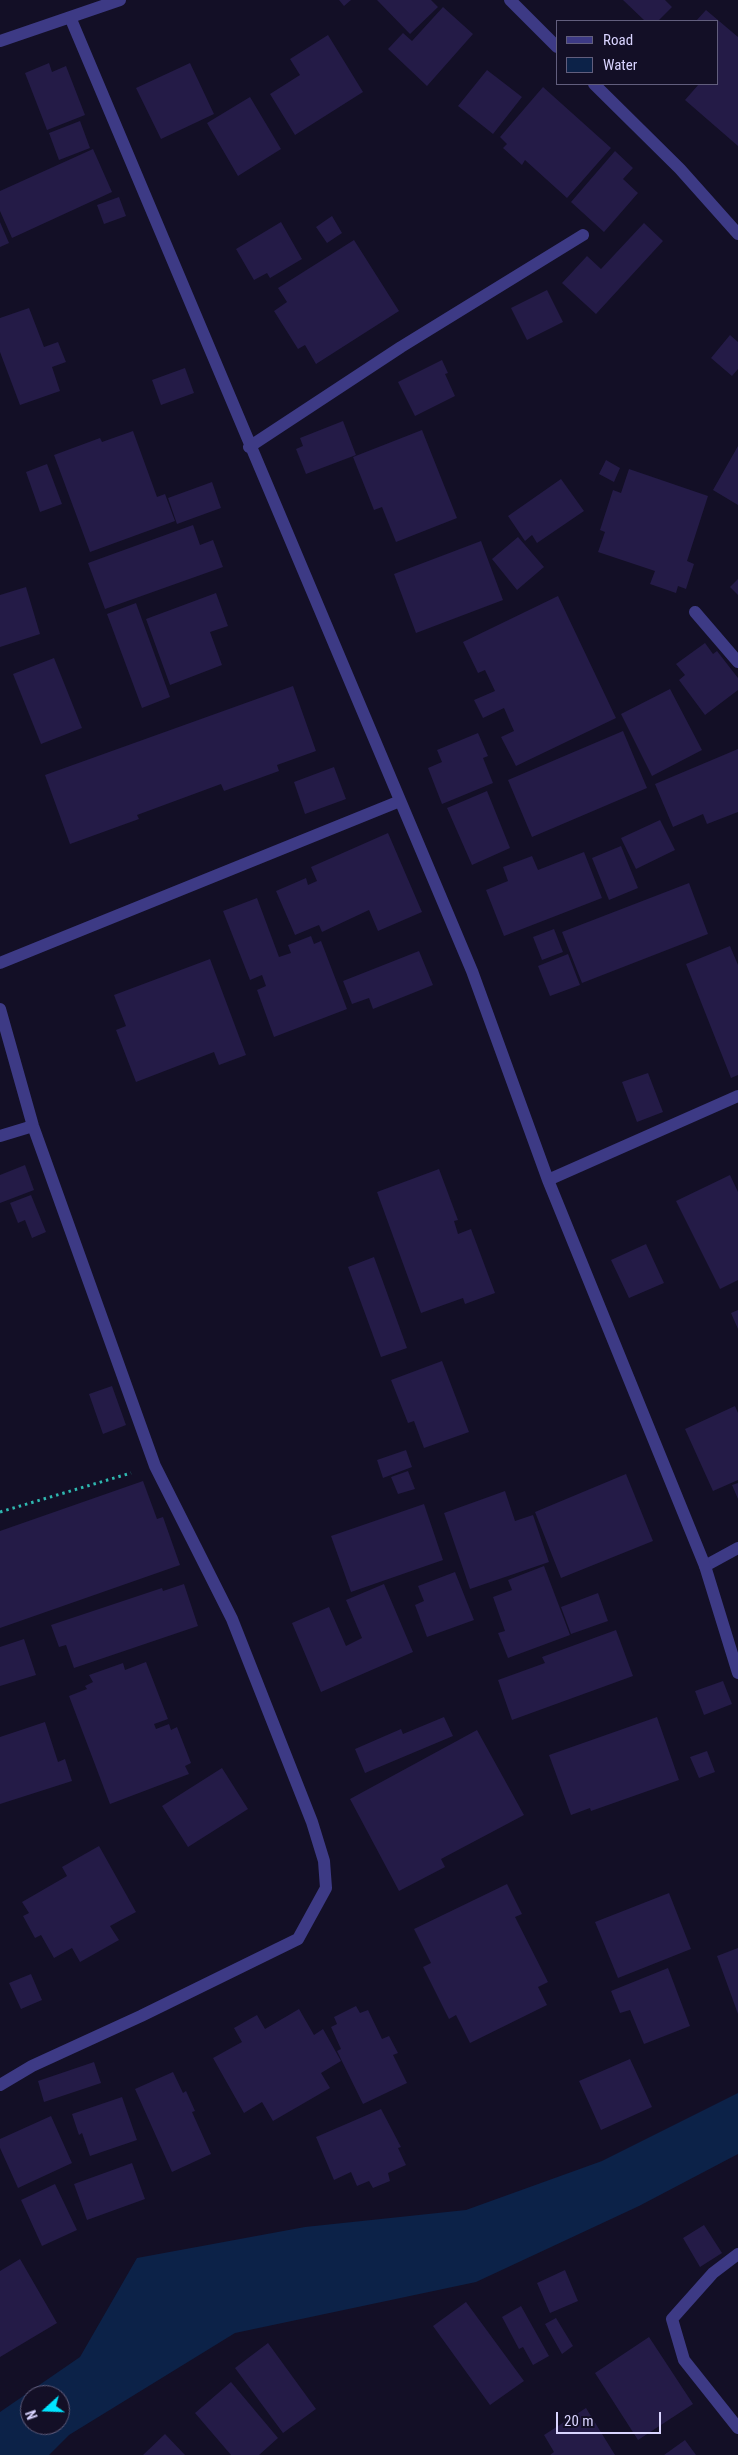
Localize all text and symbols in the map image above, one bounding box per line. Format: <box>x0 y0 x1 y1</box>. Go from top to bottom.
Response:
legend <box>556 20 718 85</box>
text: Road <box>603 31 633 49</box>
text: Water <box>603 56 637 74</box>
north arrow <box>20 2385 70 2435</box>
scale bar <box>558 2402 663 2434</box>
text: N <box>23 2408 41 2422</box>
text: 20 m <box>564 2412 594 2430</box>

